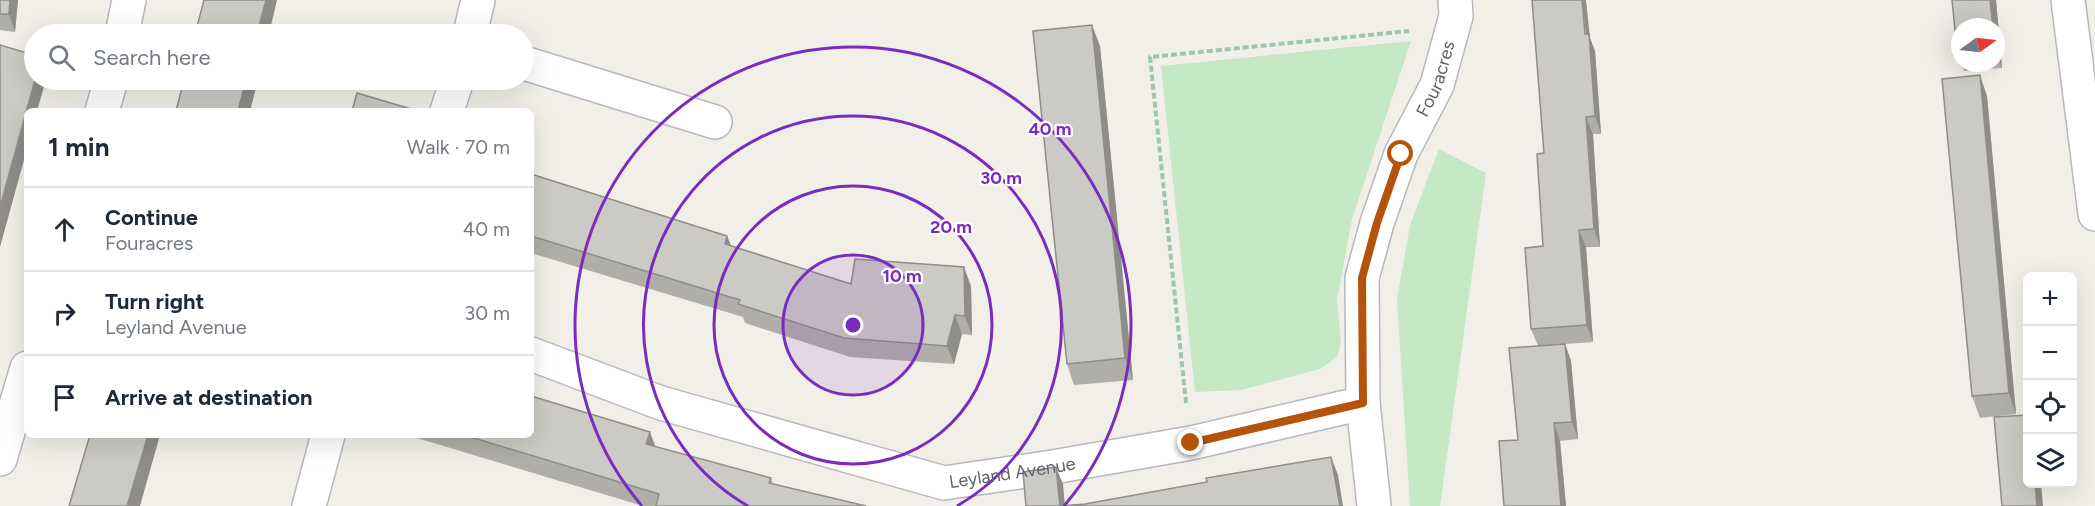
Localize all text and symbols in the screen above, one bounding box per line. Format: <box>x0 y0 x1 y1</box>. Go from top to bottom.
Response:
north arrow <box>1951 18 2005 72</box>
search box <box>24 24 534 90</box>
street label: Fouracres <box>1411 38 1460 120</box>
icon: search <box>45 41 78 74</box>
text: Search here <box>93 44 211 71</box>
text: 40 m <box>1028 118 1072 140</box>
text: 1 min <box>48 131 109 163</box>
text: Walk · 70 m <box>407 135 510 159</box>
route start <box>1387 140 1413 166</box>
text: 30 m <box>980 167 1022 189</box>
text: Continue <box>105 204 198 231</box>
icon: ahead <box>48 213 81 246</box>
text: 20 m <box>930 216 972 238</box>
text: 40 m <box>463 217 510 241</box>
text: Fouracres <box>105 231 193 255</box>
text: 10 m <box>882 265 922 287</box>
map controls <box>2023 272 2077 488</box>
button: + <box>2023 272 2077 326</box>
text: Turn right <box>105 288 204 315</box>
icon: right <box>48 297 81 330</box>
text: 30 m <box>464 301 510 325</box>
text: Leyland Avenue <box>105 315 247 339</box>
centre of rings <box>843 315 863 335</box>
button: − <box>2023 326 2077 380</box>
button: locate <box>2023 380 2077 434</box>
icon: arrive <box>48 381 81 414</box>
text: Arrive at destination <box>105 384 313 411</box>
route end <box>1177 429 1203 455</box>
button: layers <box>2023 434 2077 488</box>
street label: Leyland Avenue <box>948 452 1077 493</box>

